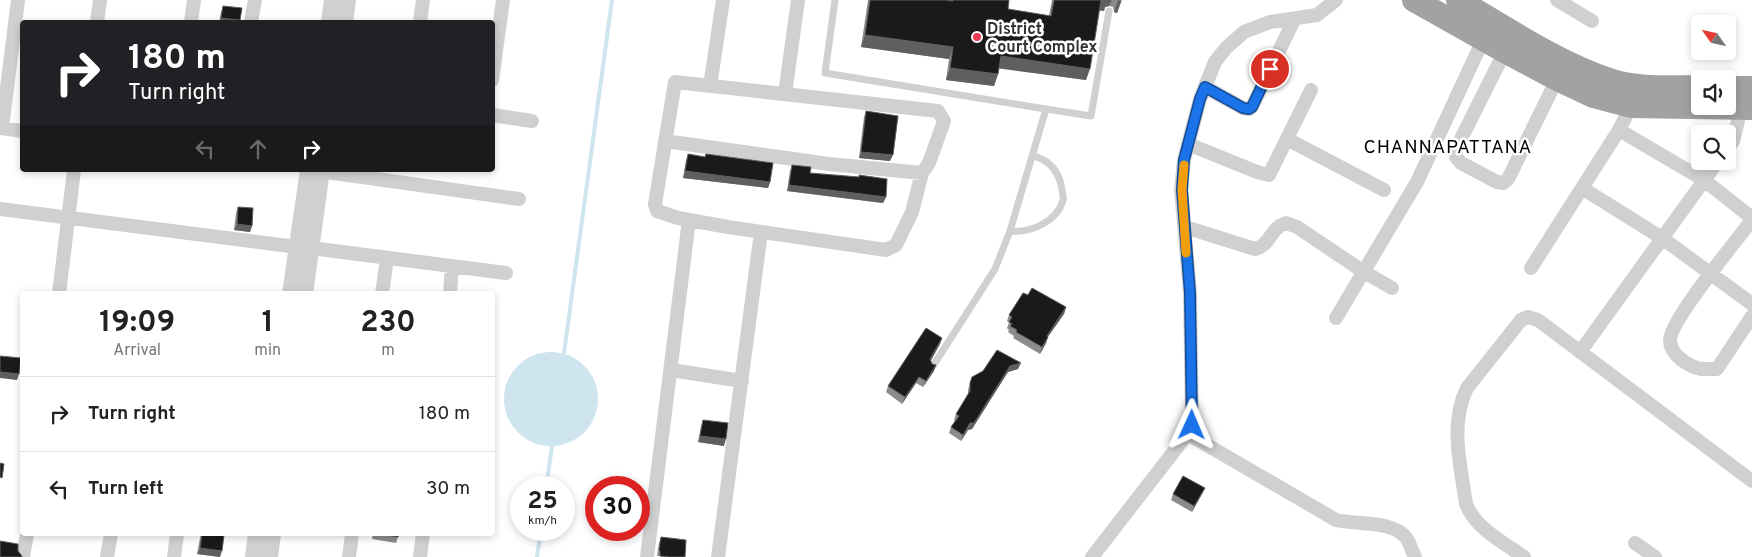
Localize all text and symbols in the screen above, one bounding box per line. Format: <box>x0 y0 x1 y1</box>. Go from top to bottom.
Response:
north arrow <box>1691 15 1736 60</box>
map controls <box>1691 15 1736 170</box>
place label: District Court Complex <box>987 20 1098 58</box>
marker: District Court Complex <box>971 31 983 43</box>
text: 180 m <box>128 37 226 81</box>
icon: right <box>45 40 110 105</box>
pin <box>1249 48 1291 90</box>
icon: arrive <box>1256 55 1284 83</box>
button: sound <box>1691 70 1736 115</box>
text: Turn right <box>128 80 225 107</box>
button: search <box>1691 125 1736 170</box>
icon: left <box>191 135 219 163</box>
icon: ahead <box>244 135 272 163</box>
icon: right <box>297 135 325 163</box>
district label: CHANNAPATTANA <box>1364 136 1532 160</box>
text: 19:09 <box>99 305 175 342</box>
text: 1 <box>262 305 274 342</box>
text: 230 <box>360 305 416 342</box>
text: Arrival <box>113 341 161 361</box>
text: min <box>254 341 281 361</box>
text: m <box>381 341 395 361</box>
position arrow <box>1165 398 1217 450</box>
icon: right <box>45 400 73 428</box>
text: Turn right <box>88 402 176 426</box>
text: 180 m <box>419 402 470 426</box>
icon: left <box>45 475 73 503</box>
speed limit sign: 30 <box>585 476 650 541</box>
text: Turn left <box>88 477 164 501</box>
text: 30 m <box>426 477 470 501</box>
text: 25 <box>527 486 558 518</box>
text: km/h <box>528 513 557 529</box>

